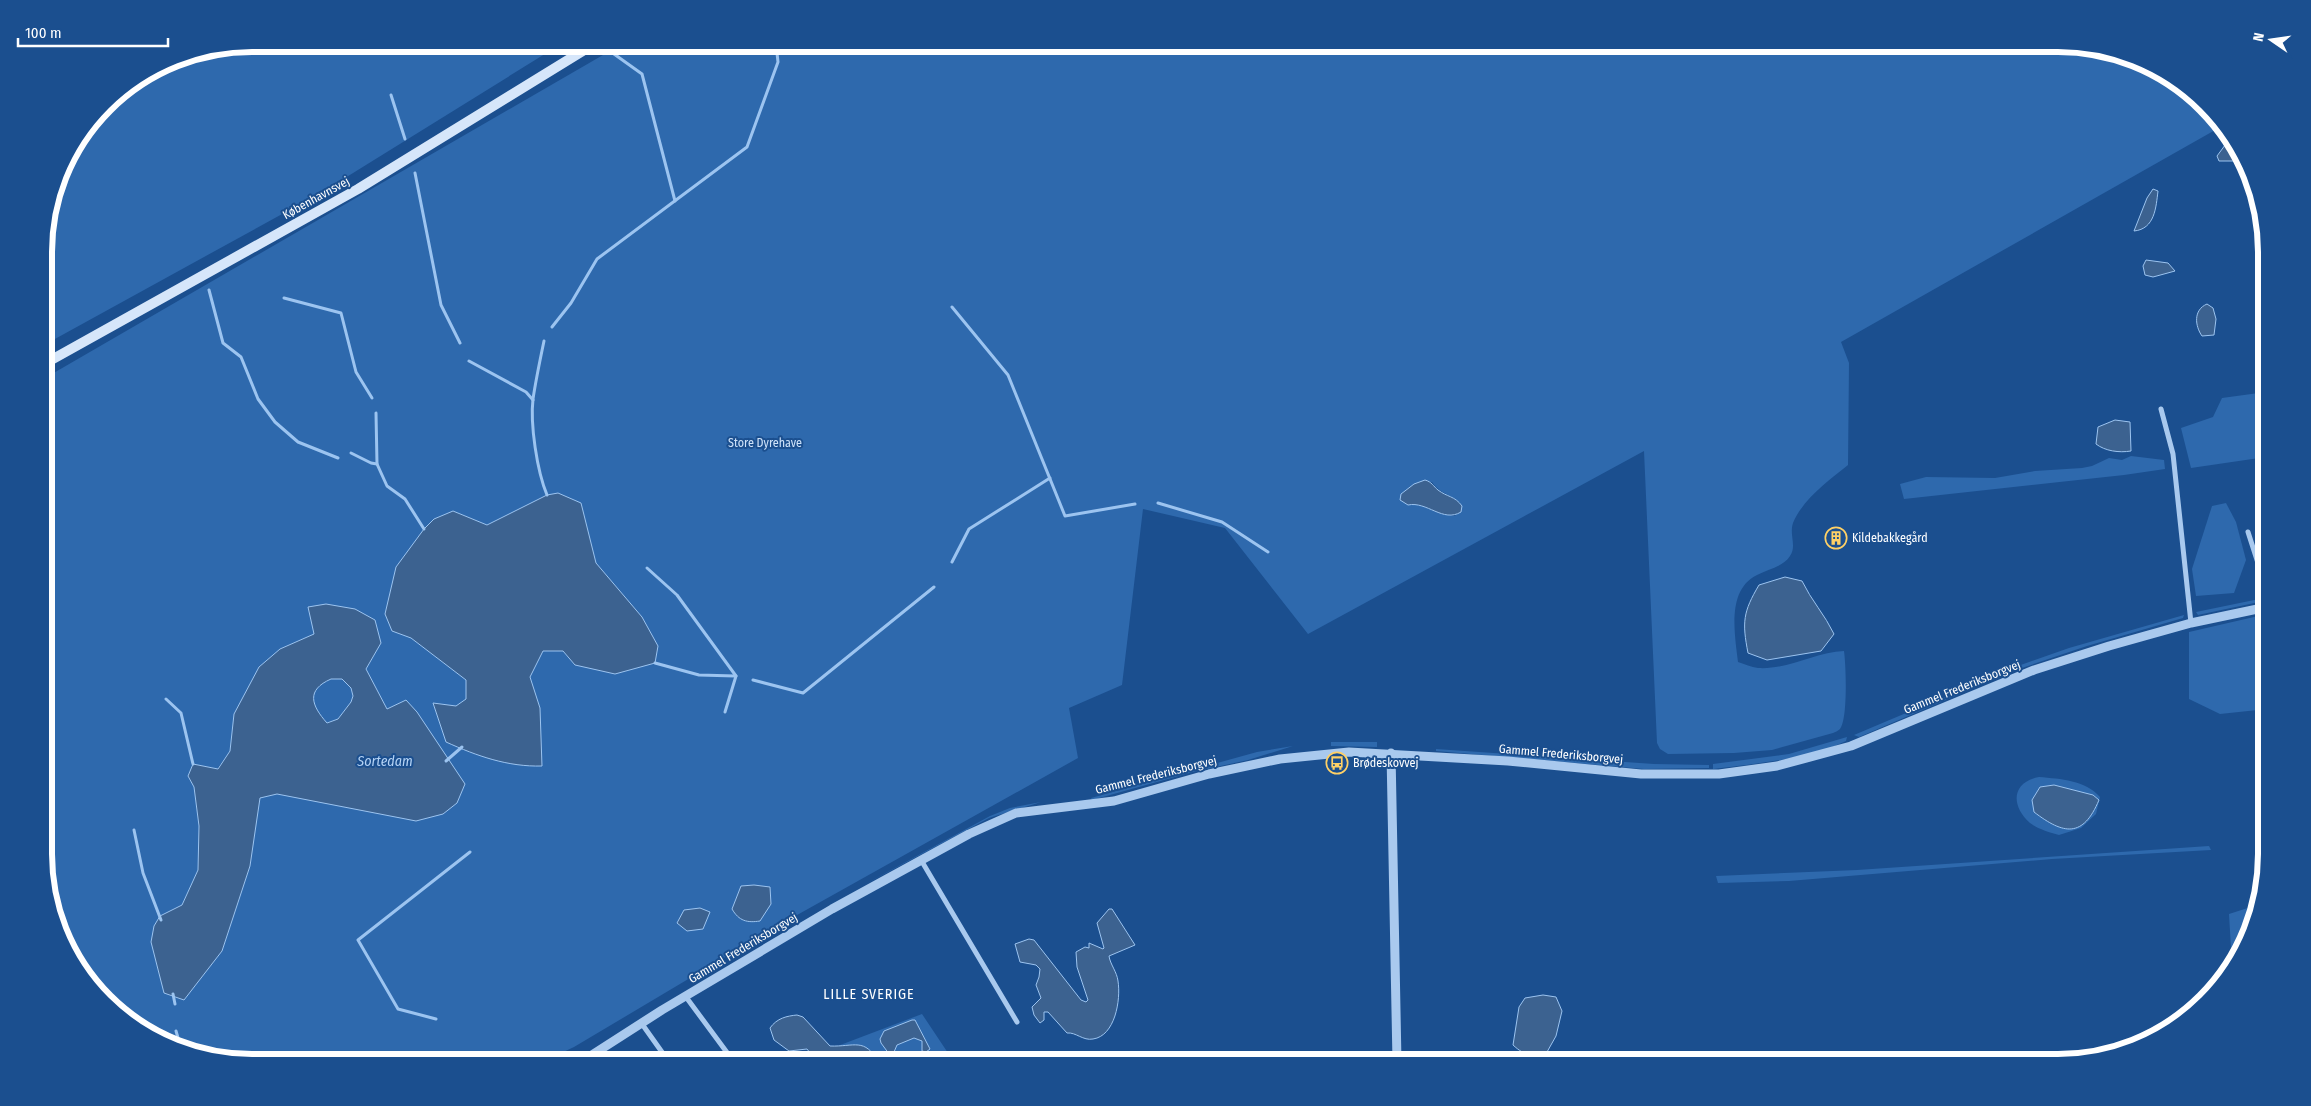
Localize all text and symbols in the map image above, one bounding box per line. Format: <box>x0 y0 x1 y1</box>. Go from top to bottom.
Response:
scale bar <box>18 15 168 47</box>
north arrow <box>2246 15 2296 65</box>
text: 100 m <box>25 24 62 42</box>
text: N <box>2250 31 2268 43</box>
street label: Københavnsvej <box>280 174 352 222</box>
park label: Store Dyrehave <box>728 436 802 450</box>
building icon: Kildebakkegård <box>1824 526 1848 550</box>
place label: Kildebakkegård <box>1852 531 1928 545</box>
street label: Gammel Frederiksborgvej <box>1902 657 2022 717</box>
street label: Gammel Frederiksborgvej <box>1498 742 1624 766</box>
bus stop icon: Brødeskovvej <box>1325 751 1349 775</box>
water label: Sortedam <box>356 753 413 770</box>
street label: Gammel Frederiksborgvej <box>1094 753 1218 797</box>
place label: Brødeskovvej <box>1353 756 1419 770</box>
street label: Gammel Frederiksborgvej <box>686 910 800 986</box>
district label: LILLE SVERIGE <box>823 986 915 1003</box>

